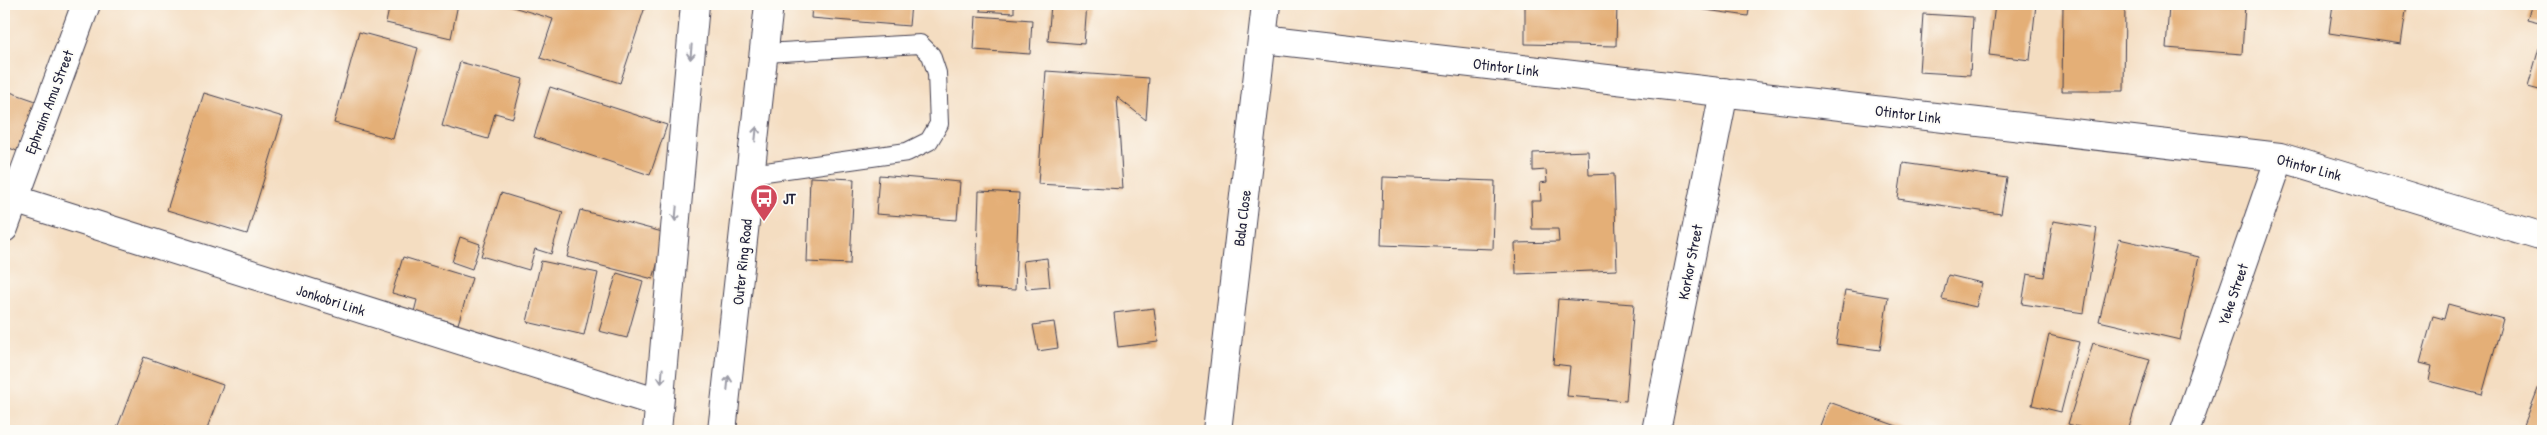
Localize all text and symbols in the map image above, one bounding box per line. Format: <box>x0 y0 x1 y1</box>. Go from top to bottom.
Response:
one-way arrow <box>686 44 696 60</box>
street label: Ephraim Amu Street <box>20 46 79 157</box>
street label: Otintor Link <box>1472 53 1540 81</box>
street label: Otintor Link <box>1874 100 1942 128</box>
one-way arrow <box>751 127 761 143</box>
street label: Otintor Link <box>2274 148 2344 186</box>
bus stop icon: JT <box>749 183 779 222</box>
place label: JT <box>783 188 797 209</box>
street label: Bala Close <box>1228 189 1256 247</box>
one-way arrow <box>672 206 681 222</box>
street label: Outer Ring Road <box>727 218 757 306</box>
street label: Korkor Street <box>1672 222 1708 301</box>
street label: Yeke Street <box>2213 260 2253 327</box>
street label: Jonkobri Link <box>294 279 368 321</box>
one-way arrow <box>657 368 667 384</box>
one-way arrow <box>723 375 733 391</box>

